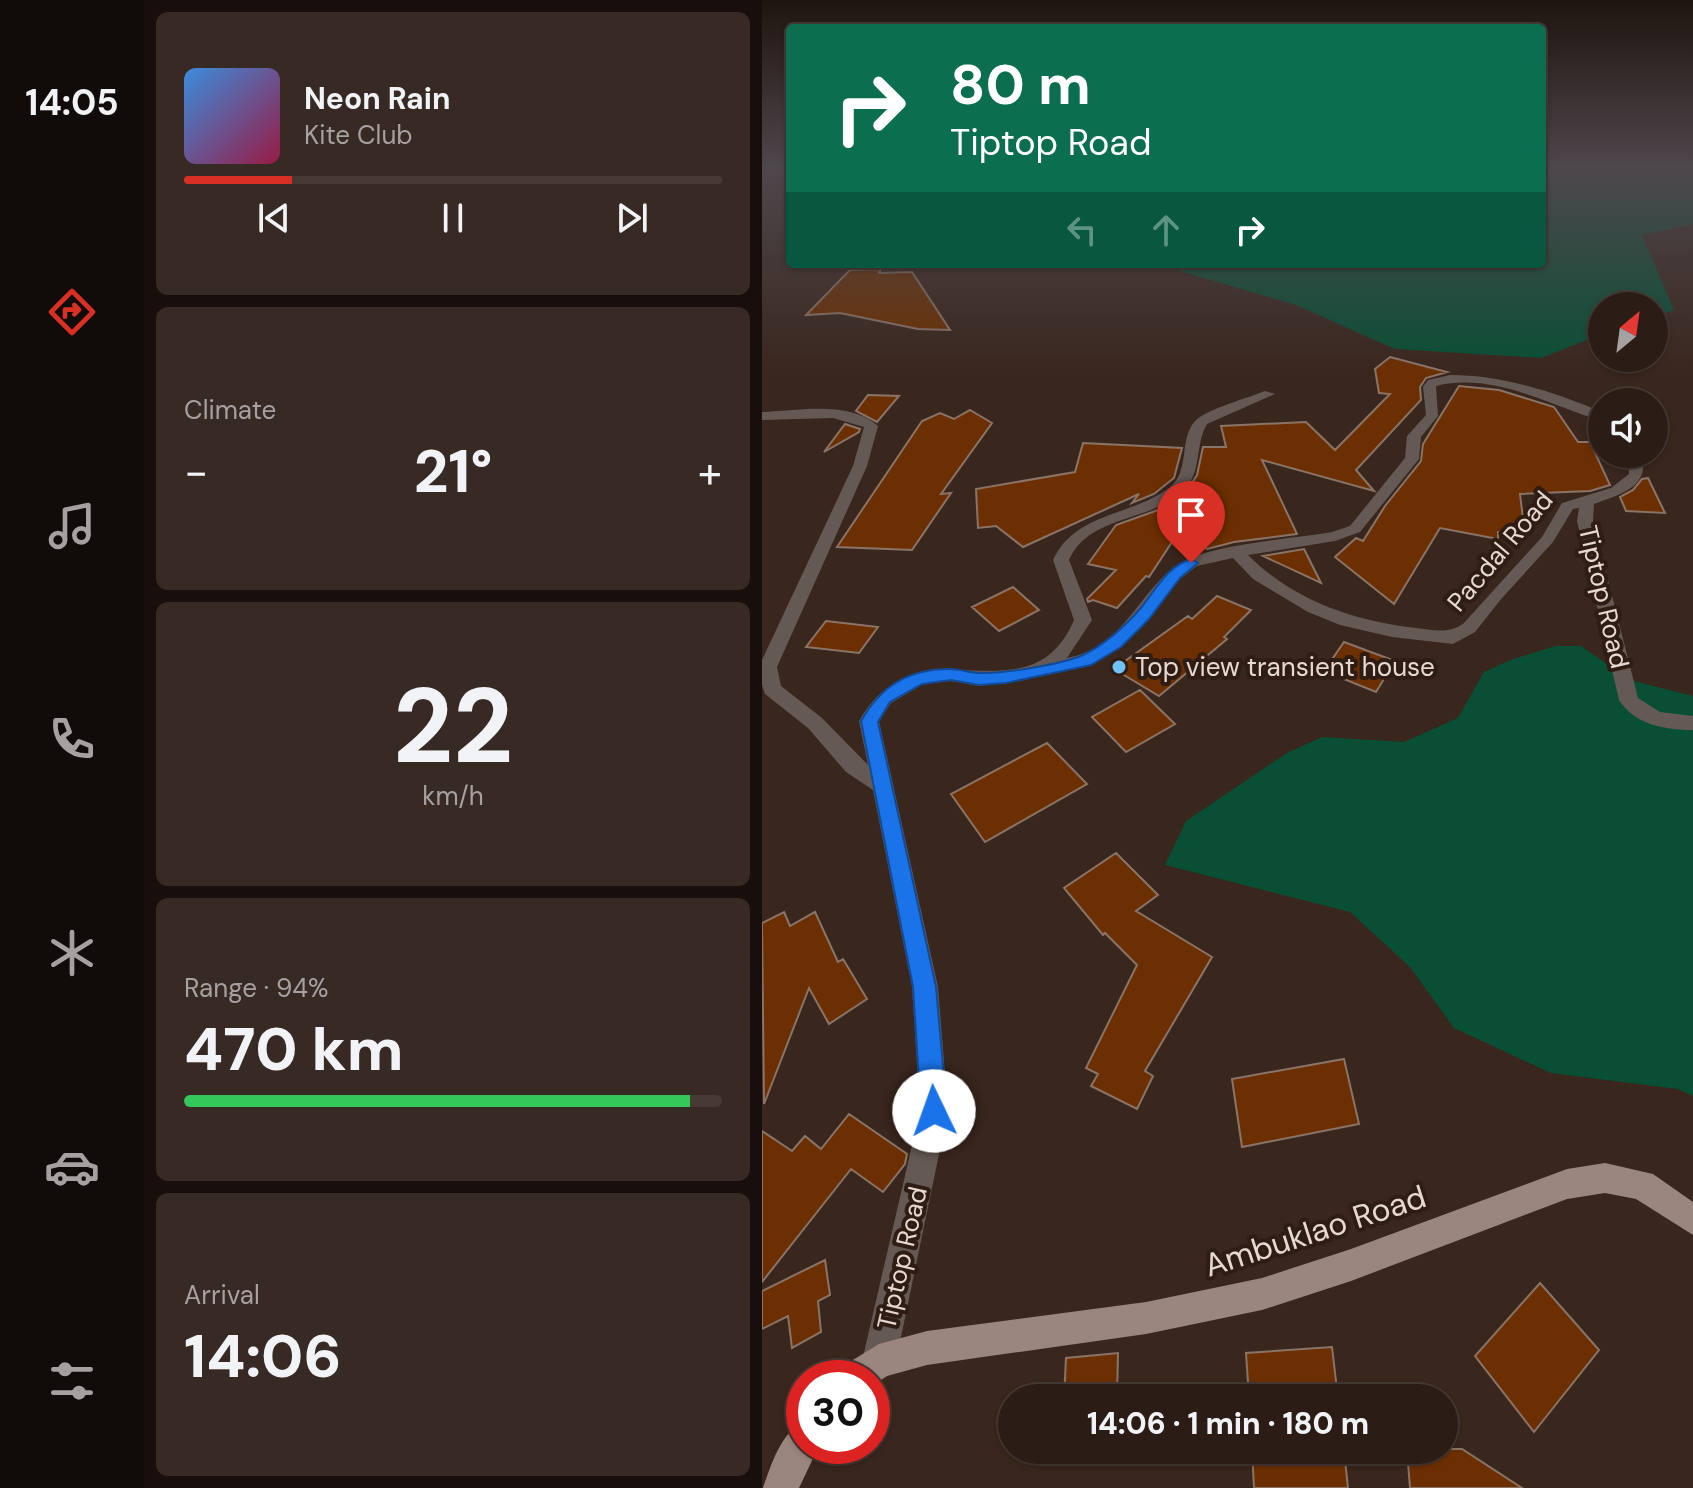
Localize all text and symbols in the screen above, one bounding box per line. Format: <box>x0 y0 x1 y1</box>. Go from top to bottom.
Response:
text: 80 m <box>950 48 1091 121</box>
icon: right <box>818 56 922 160</box>
text: 14:05 <box>25 79 119 126</box>
text: Neon Rain <box>304 79 450 118</box>
text: Kite Club <box>304 118 413 152</box>
text: Tiptop Road <box>950 119 1152 166</box>
icon: previous <box>252 196 296 240</box>
icon: pause <box>431 196 475 240</box>
icon: next <box>610 196 654 240</box>
icon: left <box>1060 208 1104 252</box>
icon: ahead <box>1144 208 1188 252</box>
icon: right <box>1228 208 1272 252</box>
icon: directions <box>44 284 100 340</box>
north arrow <box>1588 292 1668 372</box>
map controls <box>1588 292 1668 468</box>
button: sound <box>1588 388 1668 468</box>
text: Climate <box>184 393 276 427</box>
text: 21° <box>414 432 492 511</box>
text: − <box>184 443 208 501</box>
text: + <box>698 443 722 501</box>
pin <box>1157 481 1225 563</box>
street label: Pacdal Road <box>1440 484 1560 618</box>
icon: arrive <box>1169 493 1213 537</box>
icon: music <box>44 498 100 554</box>
street label: Tiptop Road <box>1571 522 1637 672</box>
place label: Top view transient house <box>1135 650 1435 684</box>
marker: Top view transient house <box>1110 658 1128 676</box>
text: 22 <box>393 659 513 794</box>
icon: phone <box>44 711 100 767</box>
text: km/h <box>422 779 484 813</box>
icon: climate <box>44 925 100 981</box>
text: Range · 94% <box>184 971 328 1005</box>
text: 470 km <box>184 1010 403 1089</box>
position arrow <box>892 1069 976 1153</box>
icon: car <box>44 1139 100 1195</box>
street label: Ambuklao Road <box>1199 1175 1431 1287</box>
street label: Tiptop Road <box>869 1183 935 1333</box>
text: Arrival <box>184 1278 260 1312</box>
text: 14:06 <box>184 1317 342 1396</box>
icon: filters <box>44 1353 100 1409</box>
speed limit sign: 30 <box>786 1360 890 1464</box>
text: 14:06 · 1 min · 180 m <box>1087 1404 1369 1443</box>

